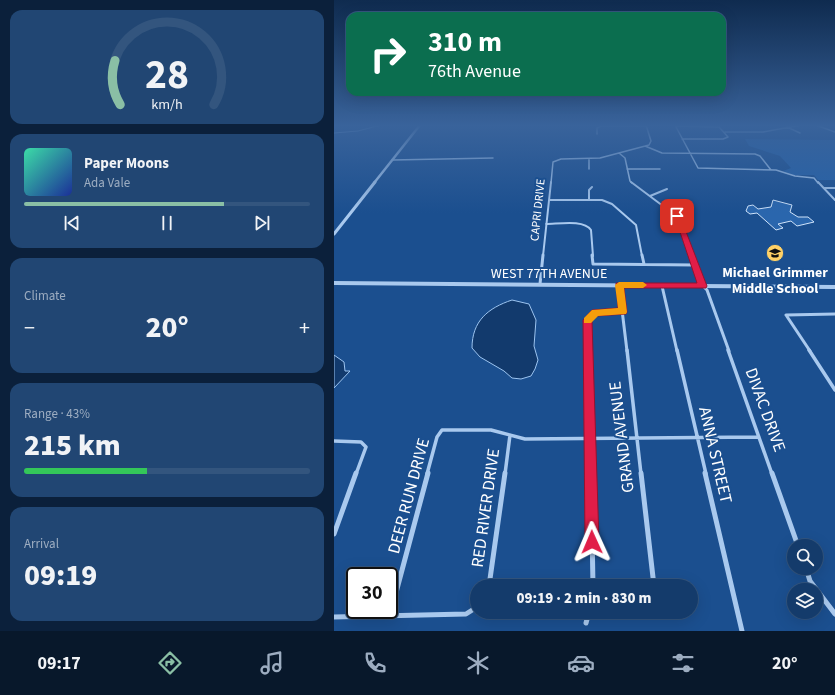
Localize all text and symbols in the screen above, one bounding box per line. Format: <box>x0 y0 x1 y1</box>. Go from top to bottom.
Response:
text: 310 m <box>428 22 502 62</box>
icon: right <box>362 28 414 80</box>
text: 28 <box>145 45 189 105</box>
text: 76th Avenue <box>428 59 521 84</box>
text: km/h <box>151 94 183 115</box>
text: Paper Moons <box>84 153 169 174</box>
text: Ada Vale <box>84 174 130 192</box>
street label: CAPRI DRIVE <box>526 178 550 242</box>
pin <box>660 199 694 233</box>
icon: arrive <box>666 205 688 227</box>
icon: previous <box>61 212 83 234</box>
icon: pause <box>156 212 178 234</box>
icon: next <box>251 212 273 234</box>
school or university icon: Michael Grimmer Middle School <box>765 243 785 263</box>
place label: Michael Grimmer Middle School <box>722 263 828 299</box>
street label: WEST 77TH AVENUE <box>491 264 607 284</box>
text: Climate <box>24 287 66 305</box>
text: 20° <box>145 306 189 349</box>
text: − <box>24 312 35 344</box>
text: + <box>299 312 310 344</box>
street label: DIVAC DRIVE <box>739 365 791 455</box>
street label: GRAND AVENUE <box>603 380 641 494</box>
street label: ANNA STREET <box>692 404 738 506</box>
text: Range · 43% <box>24 405 90 423</box>
text: 215 km <box>24 424 121 467</box>
street label: DEER RUN DRIVE <box>382 435 436 556</box>
street label: RED RIVER DRIVE <box>466 447 506 569</box>
position arrow <box>571 521 613 563</box>
text: Arrival <box>24 535 59 553</box>
map controls <box>787 539 823 619</box>
button: search <box>787 539 823 575</box>
text: 09:19 <box>24 554 97 597</box>
speed limit sign: 30 <box>346 567 398 619</box>
button: layers <box>787 583 823 619</box>
text: 09:19 · 2 min · 830 m <box>517 588 651 609</box>
icon: directions <box>156 649 184 677</box>
icon: music <box>258 649 286 677</box>
icon: phone <box>361 649 389 677</box>
icon: climate <box>464 649 492 677</box>
icon: car <box>567 649 595 677</box>
icon: filters <box>669 649 697 677</box>
text: 09:17 <box>37 651 81 676</box>
text: 20° <box>772 651 798 676</box>

